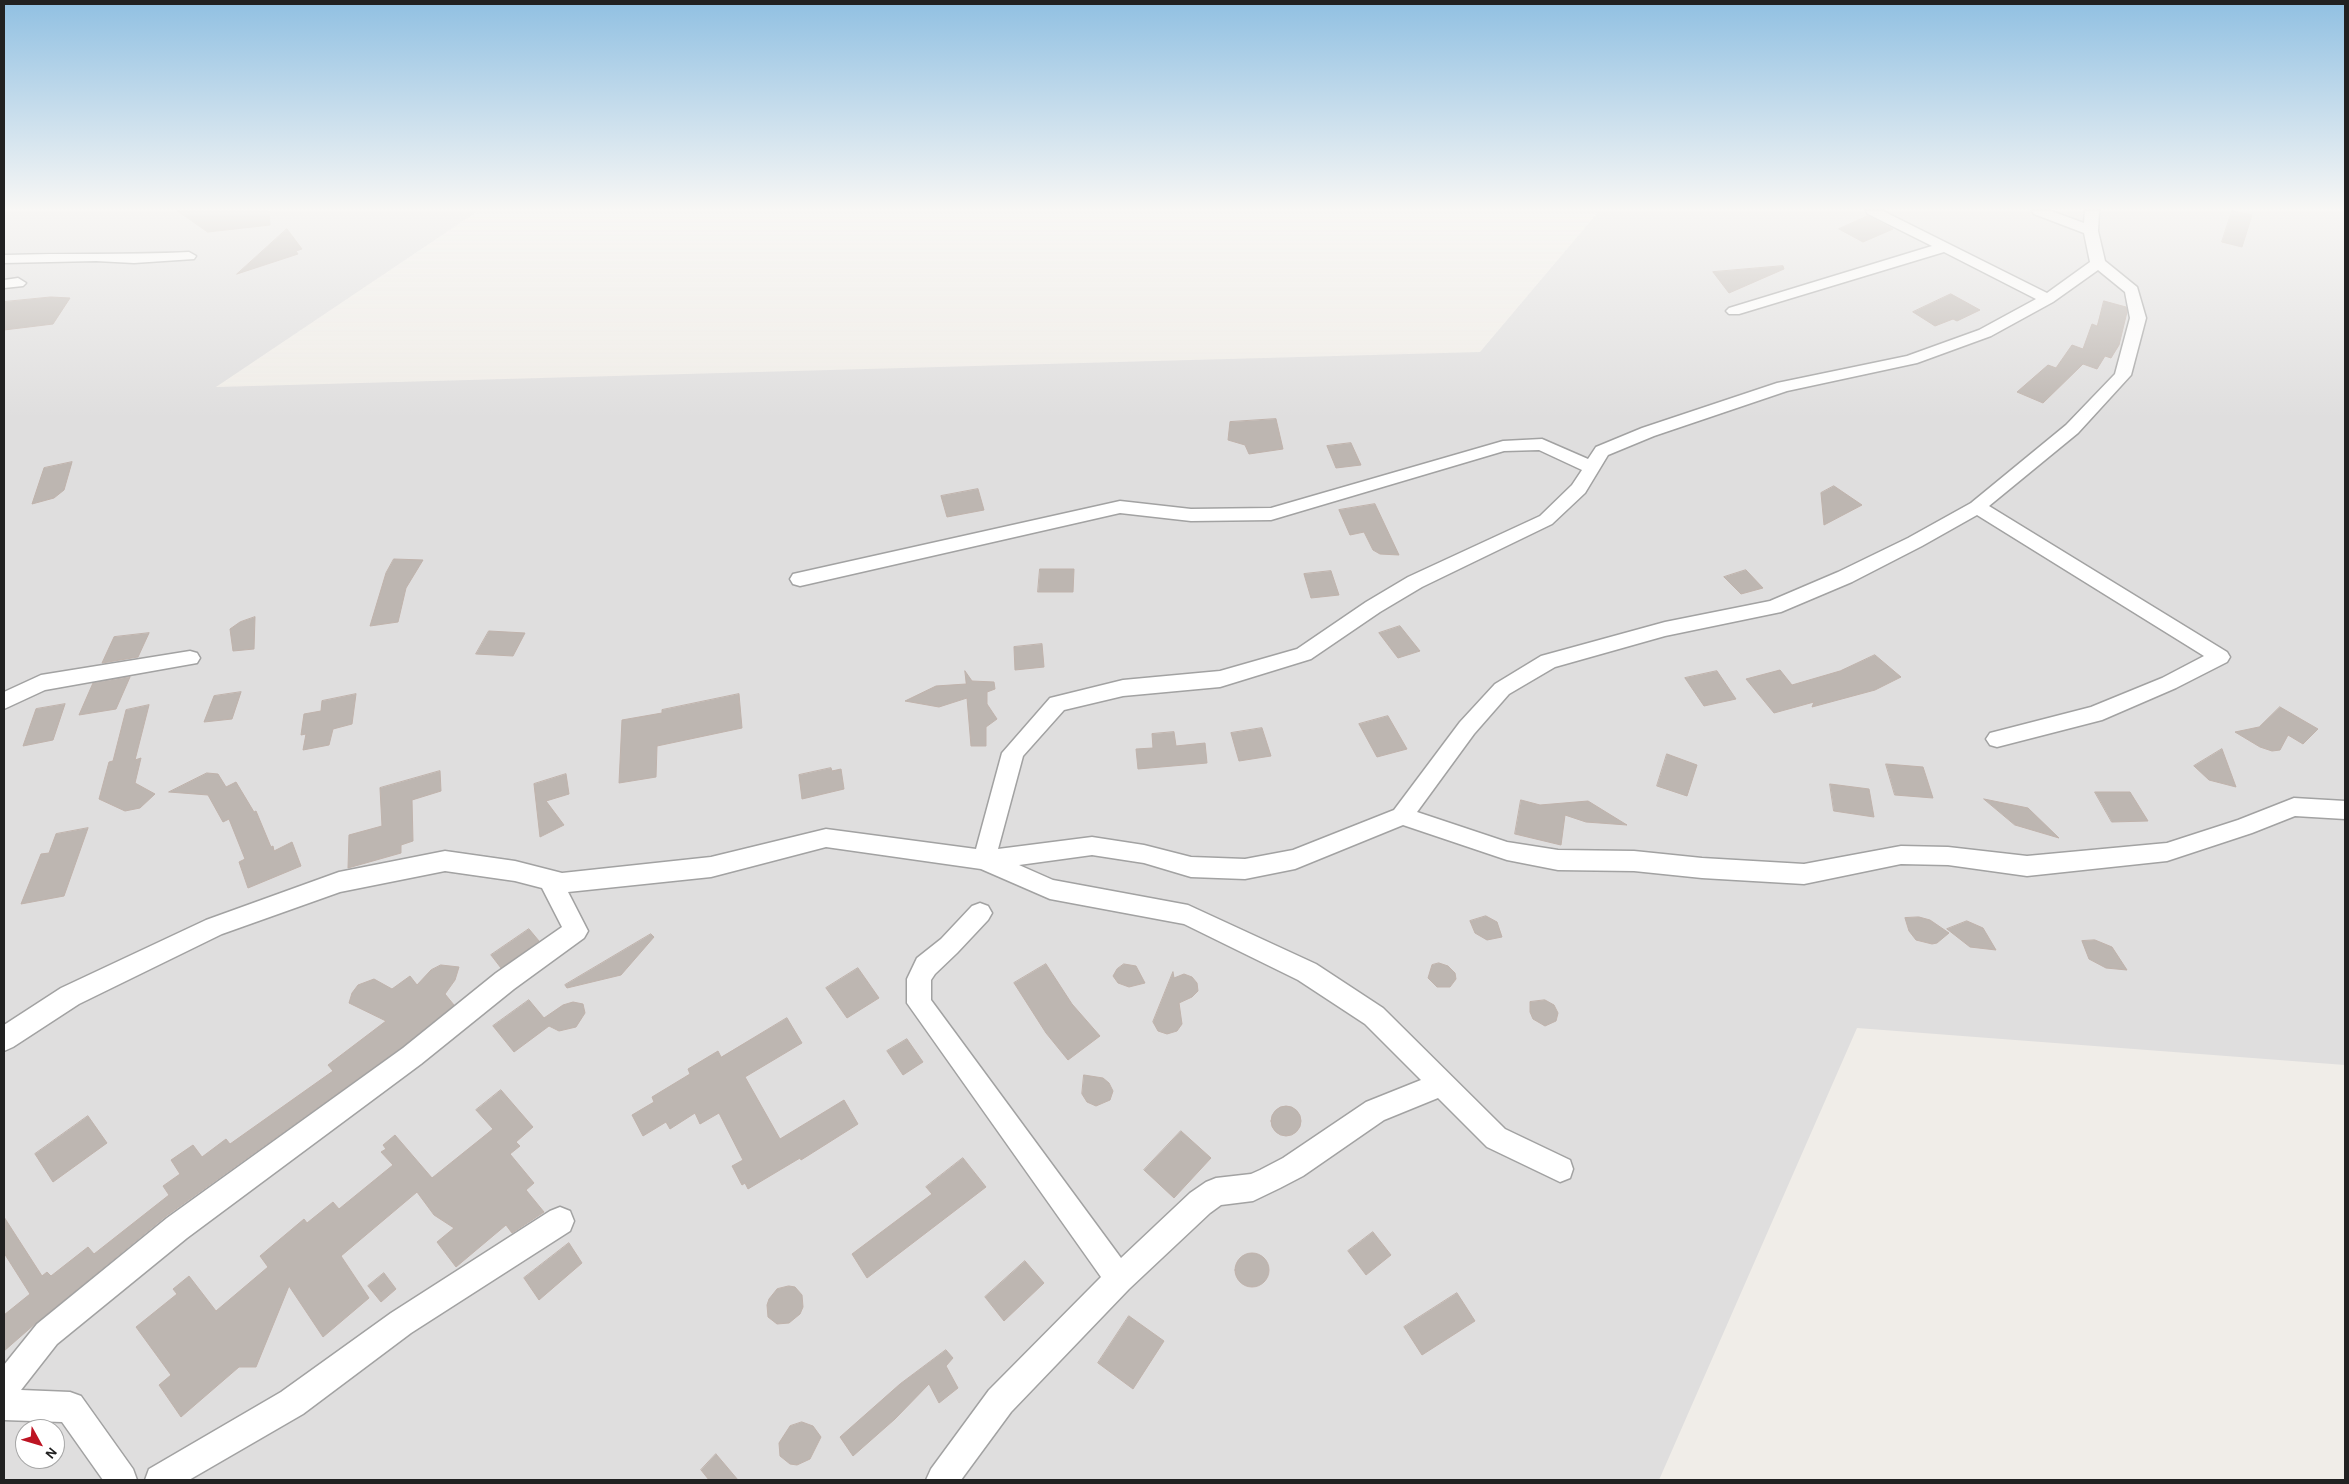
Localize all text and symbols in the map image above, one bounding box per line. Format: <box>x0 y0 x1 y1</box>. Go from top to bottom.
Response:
north arrow <box>15 1419 65 1469</box>
text: N <box>42 1445 59 1461</box>

